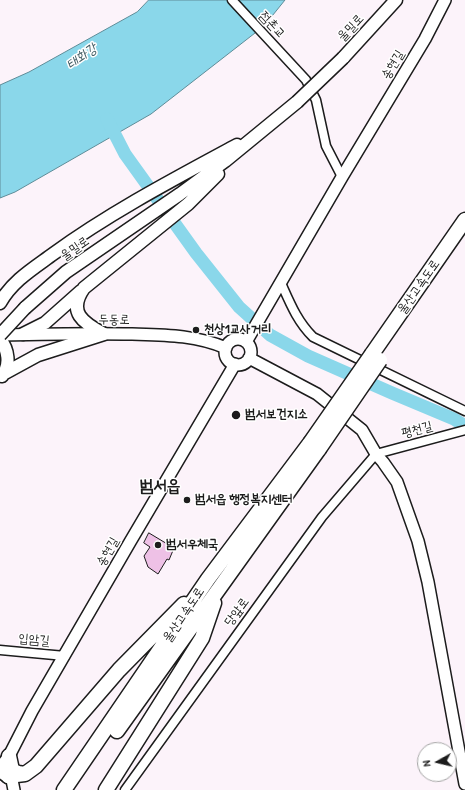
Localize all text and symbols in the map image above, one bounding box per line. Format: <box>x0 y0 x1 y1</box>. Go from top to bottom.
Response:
street label: 점촌교 <box>256 8 288 42</box>
street label: 울밀로 <box>335 11 367 45</box>
water label: 태화강 <box>63 40 101 74</box>
street label: 송현길 <box>378 48 408 82</box>
street label: 울밀로 <box>58 234 92 264</box>
street label: 울산고속도로 <box>395 257 443 317</box>
street label: 두동로 <box>98 312 130 328</box>
place label: 천상1교사거리 <box>204 322 271 338</box>
marker: 천상1교사거리 <box>191 325 201 335</box>
place label: 범서보건지소 <box>245 407 308 423</box>
marker: 범서보건지소 <box>230 409 242 421</box>
street label: 평천길 <box>400 418 434 442</box>
district label: 범서읍 <box>139 476 181 496</box>
place label: 범서읍 행정복지센터 <box>195 492 292 508</box>
marker: 범서읍 행정복지센터 <box>182 495 192 505</box>
street label: 송현길 <box>93 535 123 569</box>
place label: 범서우체국 <box>166 537 218 553</box>
marker: 범서우체국 <box>153 540 163 550</box>
street label: 울산고속도로 <box>160 585 208 645</box>
street label: 당앞로 <box>221 595 253 629</box>
street label: 입암길 <box>18 631 50 649</box>
north arrow <box>417 742 457 782</box>
text: N <box>419 760 433 767</box>

